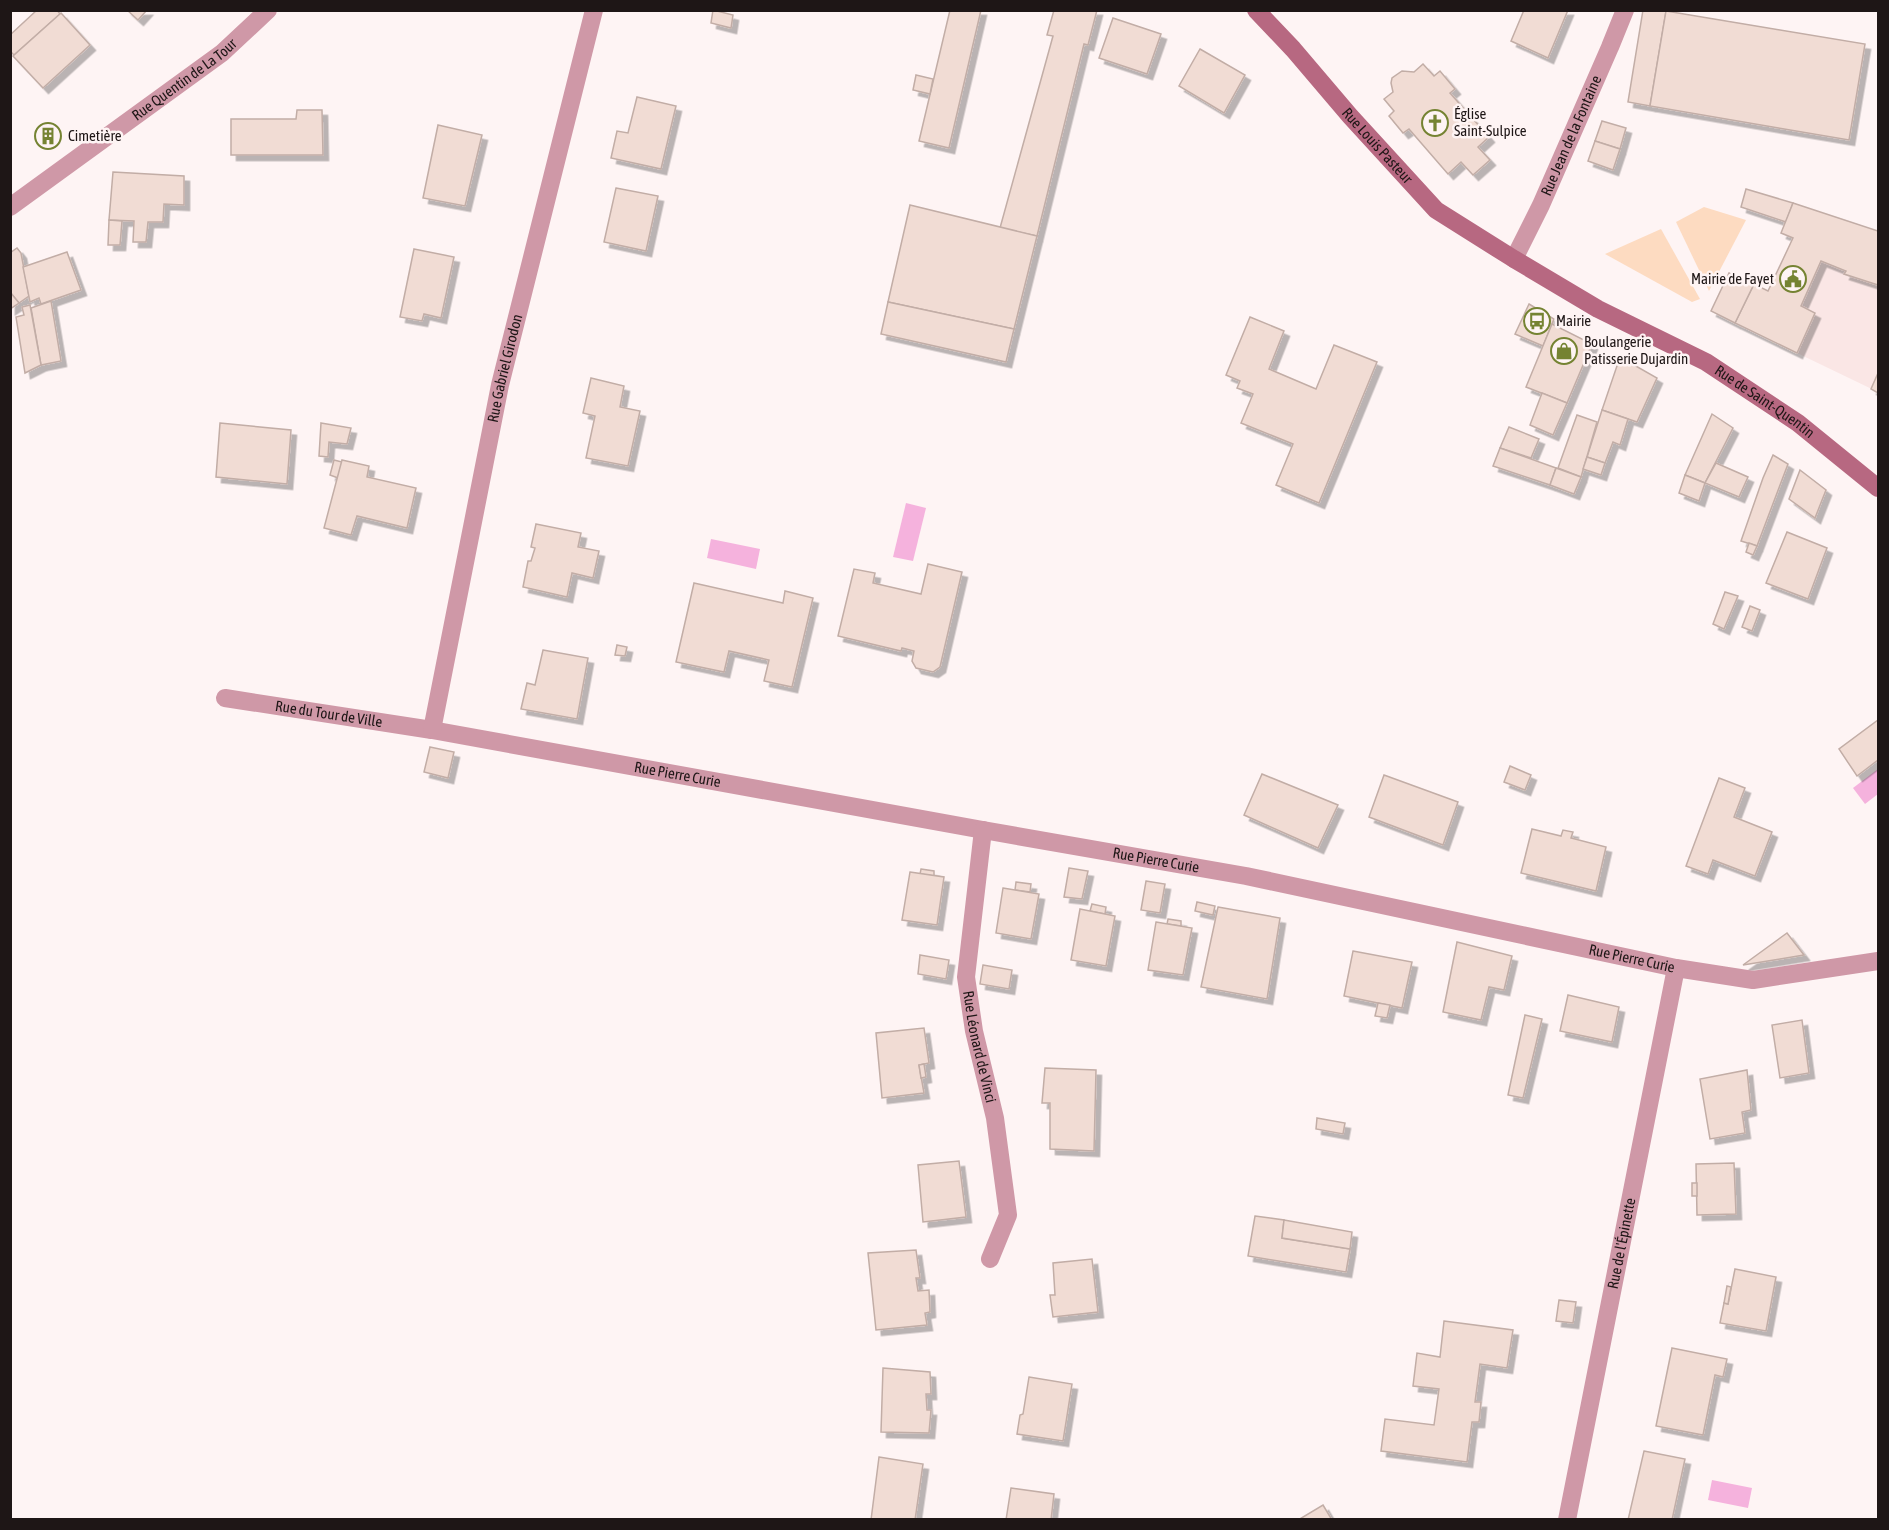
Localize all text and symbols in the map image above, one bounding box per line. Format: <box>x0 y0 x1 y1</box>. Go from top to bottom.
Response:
street label: Rue Quentin de La Tour <box>128 34 240 124</box>
street label: Rue Jean de la Fontaine <box>1537 73 1605 198</box>
street label: Rue Louis Pasteur <box>1339 104 1417 187</box>
place label: Église Saint-Sulpice <box>1454 105 1527 139</box>
church icon: Église Saint-Sulpice <box>1420 108 1450 138</box>
building icon: Cimetière <box>33 121 63 151</box>
place label: Cimetière <box>68 127 122 144</box>
public building icon: Mairie de Fayet <box>1778 264 1808 294</box>
place label: Mairie de Fayet <box>1691 270 1774 287</box>
bus stop icon: Mairie <box>1522 306 1552 336</box>
street label: Rue Gabriel Girodon <box>484 312 525 424</box>
place label: Mairie <box>1556 312 1591 329</box>
place label: Boulangerie Patisserie Dujardin <box>1584 333 1688 367</box>
shop icon: Boulangerie Patisserie Dujardin <box>1549 336 1579 366</box>
street label: Rue de Saint-Quentin <box>1712 361 1818 441</box>
street label: Rue du Tour de Ville <box>274 697 384 730</box>
street label: Rue Pierre Curie <box>633 758 722 790</box>
street label: Rue Pierre Curie <box>1111 844 1201 876</box>
street label: Rue Pierre Curie <box>1587 941 1677 976</box>
street label: Rue Léonard de Vinci <box>960 989 1000 1104</box>
street label: Rue de l'Épinette <box>1604 1196 1638 1290</box>

